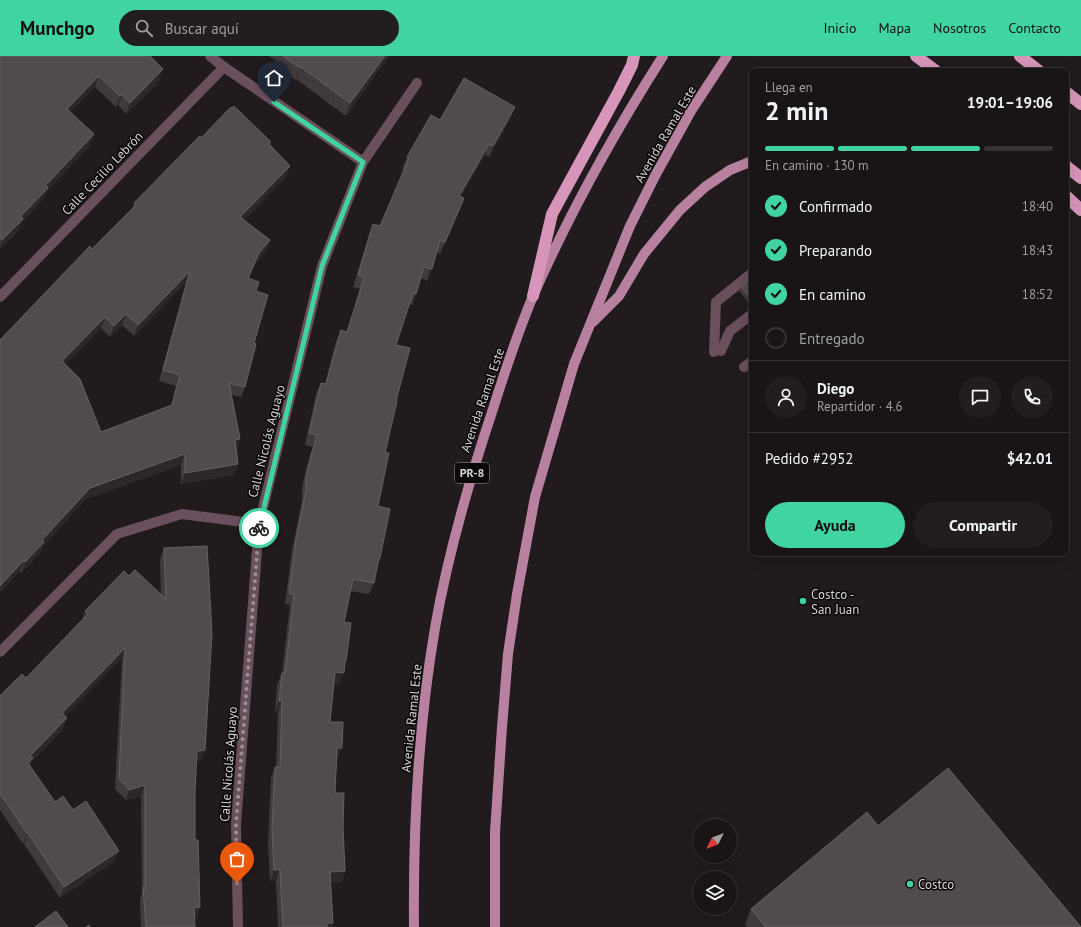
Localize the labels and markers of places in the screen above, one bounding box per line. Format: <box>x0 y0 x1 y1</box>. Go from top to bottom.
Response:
pin <box>257 61 291 102</box>
place label: Costco - San Juan <box>811 586 859 618</box>
marker: Costco - San Juan <box>798 596 808 606</box>
pin <box>220 842 254 883</box>
place label: Costco <box>918 876 954 893</box>
marker: Costco <box>905 879 915 889</box>

